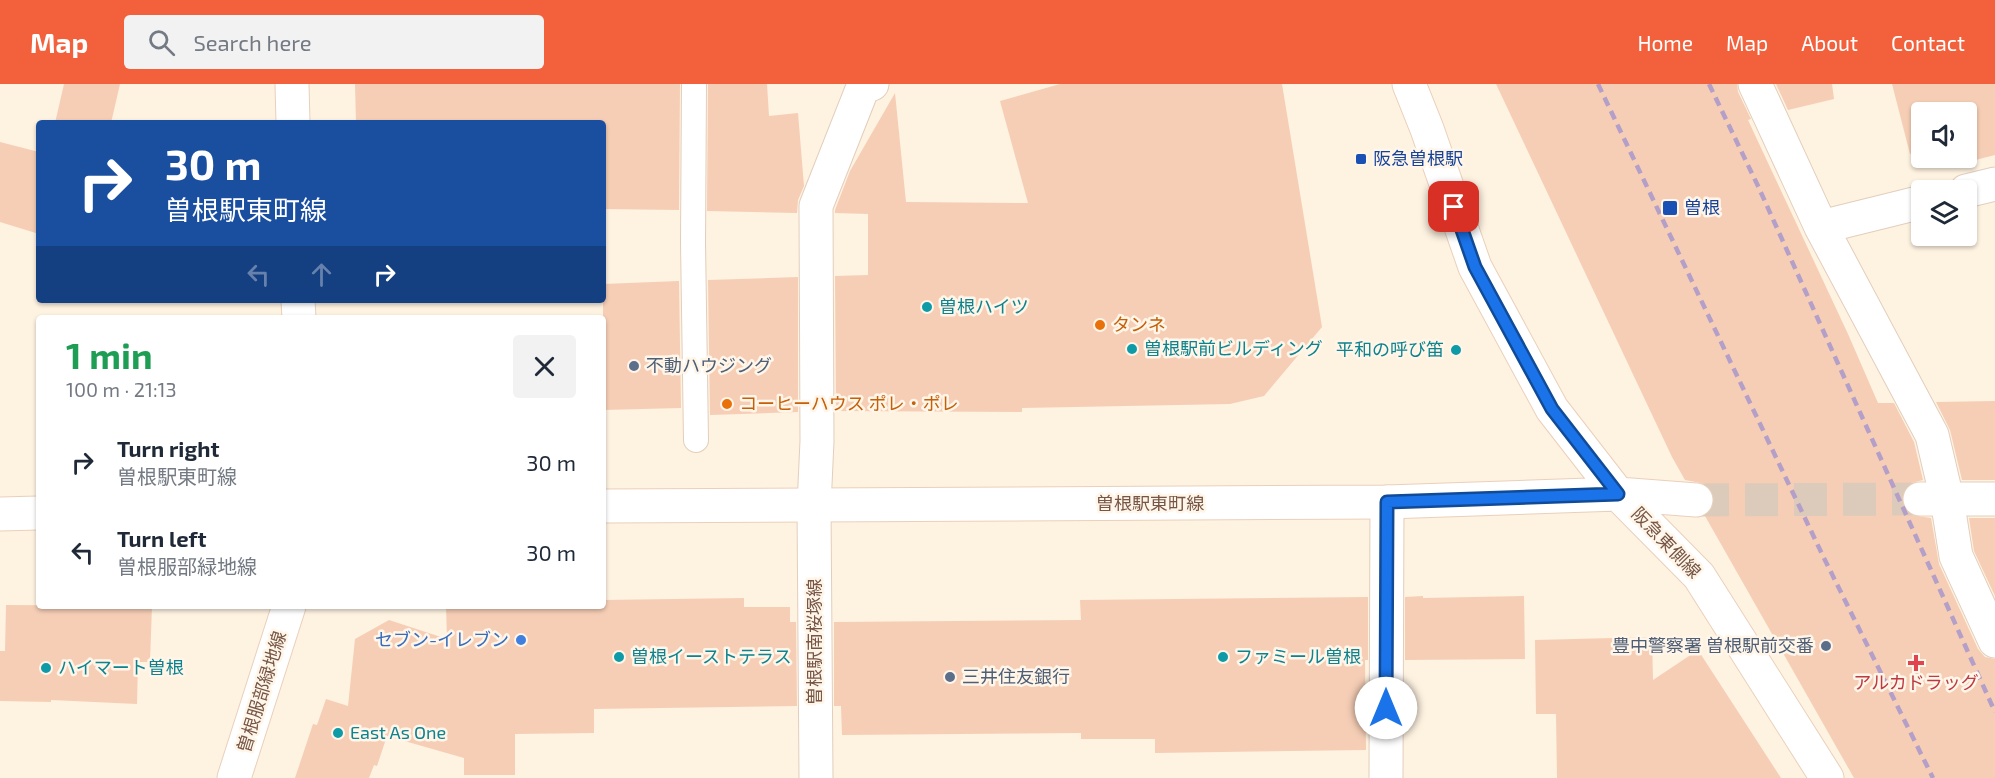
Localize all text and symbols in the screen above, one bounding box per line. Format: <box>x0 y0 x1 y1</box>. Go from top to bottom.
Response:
search box <box>124 15 544 69</box>
text: Map <box>30 25 88 59</box>
icon: search <box>145 26 178 59</box>
text: Search here <box>193 29 312 55</box>
text: Home <box>1637 30 1693 55</box>
text: Map <box>1726 30 1768 55</box>
text: About <box>1801 30 1858 55</box>
text: Contact <box>1891 30 1965 55</box>
map controls <box>1911 102 1977 246</box>
button: sound <box>1911 102 1977 168</box>
text: 30 m <box>165 138 261 188</box>
icon: right <box>66 144 144 222</box>
place label: 阪急曽根駅 <box>1373 147 1463 169</box>
marker: 阪急曽根駅 <box>1354 152 1368 166</box>
button: layers <box>1911 180 1977 246</box>
pin <box>1428 181 1479 232</box>
icon: arrive <box>1437 190 1470 223</box>
text: 曽根駅東町線 <box>165 193 327 225</box>
place label: 曽根 <box>1684 196 1720 218</box>
marker: 曽根 <box>1661 199 1679 217</box>
icon: left <box>242 258 275 291</box>
icon: ahead <box>305 258 338 291</box>
icon: right <box>368 258 401 291</box>
place label: 曽根ハイツ <box>939 295 1029 317</box>
marker: 曽根ハイツ <box>920 300 934 314</box>
place label: タンネ <box>1112 313 1166 335</box>
marker: タンネ <box>1093 318 1107 332</box>
text: 1 min <box>66 333 153 376</box>
button: close <box>513 335 576 398</box>
place label: 曽根駅前ビルディング <box>1144 337 1323 359</box>
place label: 平和の呼び笛 <box>1336 338 1444 360</box>
marker: 曽根駅前ビルディング <box>1125 342 1139 356</box>
marker: 平和の呼び笛 <box>1449 343 1463 357</box>
place label: 不動ハウジング <box>646 354 772 376</box>
marker: 不動ハウジング <box>627 359 641 373</box>
text: 100 m · 21:13 <box>66 377 177 401</box>
place label: コーヒーハウス ポレ・ポレ <box>739 392 959 414</box>
marker: コーヒーハウス ポレ・ポレ <box>720 397 734 411</box>
text: Turn right <box>117 435 219 461</box>
icon: right <box>66 446 99 479</box>
text: 30 m <box>526 449 576 475</box>
text: 曽根駅東町線 <box>117 464 237 488</box>
street label: 曽根駅東町線 <box>1096 492 1204 514</box>
street label: 阪急東側線 <box>1628 502 1706 582</box>
text: Turn left <box>117 525 206 551</box>
icon: left <box>66 536 99 569</box>
text: 30 m <box>526 539 576 565</box>
text: 曽根服部緑地線 <box>117 554 257 578</box>
street label: 曽根駅南桜塚線 <box>803 579 825 705</box>
street label: 曽根服部緑地線 <box>232 628 290 755</box>
place label: セブン-イレブン <box>375 628 509 650</box>
marker: セブン-イレブン <box>514 633 528 647</box>
place label: 豊中警察署 曽根駅前交番 <box>1612 634 1814 656</box>
marker: 豊中警察署 曽根駅前交番 <box>1819 639 1833 653</box>
place label: 曽根イーストテラス <box>631 645 792 667</box>
place label: ファミール曽根 <box>1235 645 1361 667</box>
marker: 曽根イーストテラス <box>612 650 626 664</box>
marker: ファミール曽根 <box>1216 650 1230 664</box>
place label: ハイマート曽根 <box>58 656 184 678</box>
marker: アルカドラッグ <box>1909 656 1923 670</box>
marker: ハイマート曽根 <box>39 661 53 675</box>
place label: 三井住友銀行 <box>962 665 1070 687</box>
marker: 三井住友銀行 <box>943 670 957 684</box>
place label: アルカドラッグ <box>1853 671 1979 693</box>
position arrow <box>1354 676 1418 740</box>
place label: East As One <box>350 721 446 743</box>
marker: East As One <box>331 726 345 740</box>

